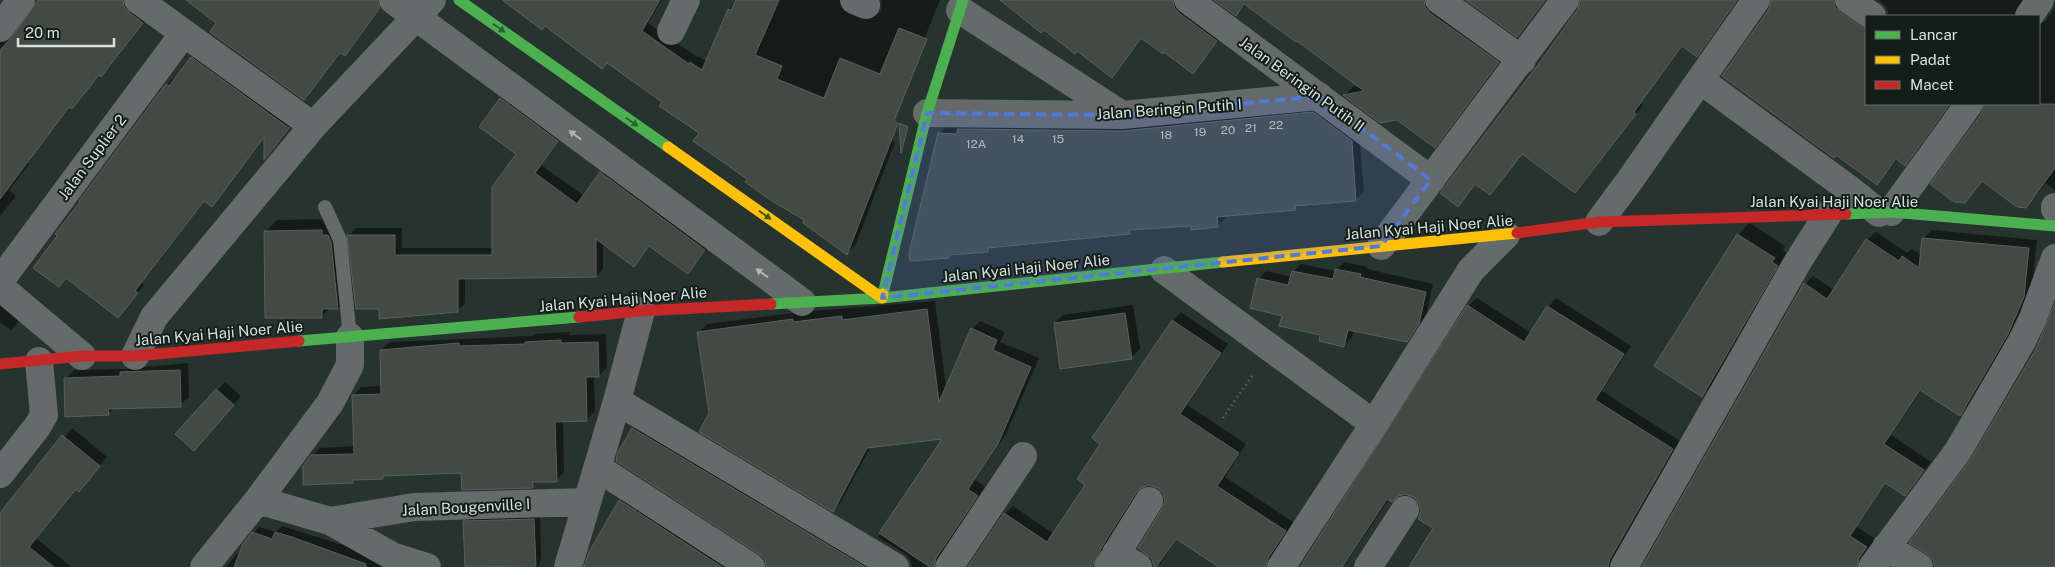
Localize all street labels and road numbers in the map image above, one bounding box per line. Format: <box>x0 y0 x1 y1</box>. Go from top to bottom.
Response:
street label: Jalan Beringin Putih II <box>1236 33 1368 135</box>
street label: Jalan Beringin Putih I <box>1096 95 1242 123</box>
street label: Jalan Suplier 2 <box>54 111 130 203</box>
street label: Jalan Kyai Haji Noer Alie <box>1750 193 1918 210</box>
street label: Jalan Kyai Haji Noer Alie <box>1344 211 1514 243</box>
street label: Jalan Kyai Haji Noer Alie <box>941 251 1111 285</box>
street label: Jalan Kyai Haji Noer Alie <box>538 283 708 315</box>
street label: Jalan Kyai Haji Noer Alie <box>134 317 304 349</box>
street label: Jalan Bougenville I <box>401 495 531 519</box>

